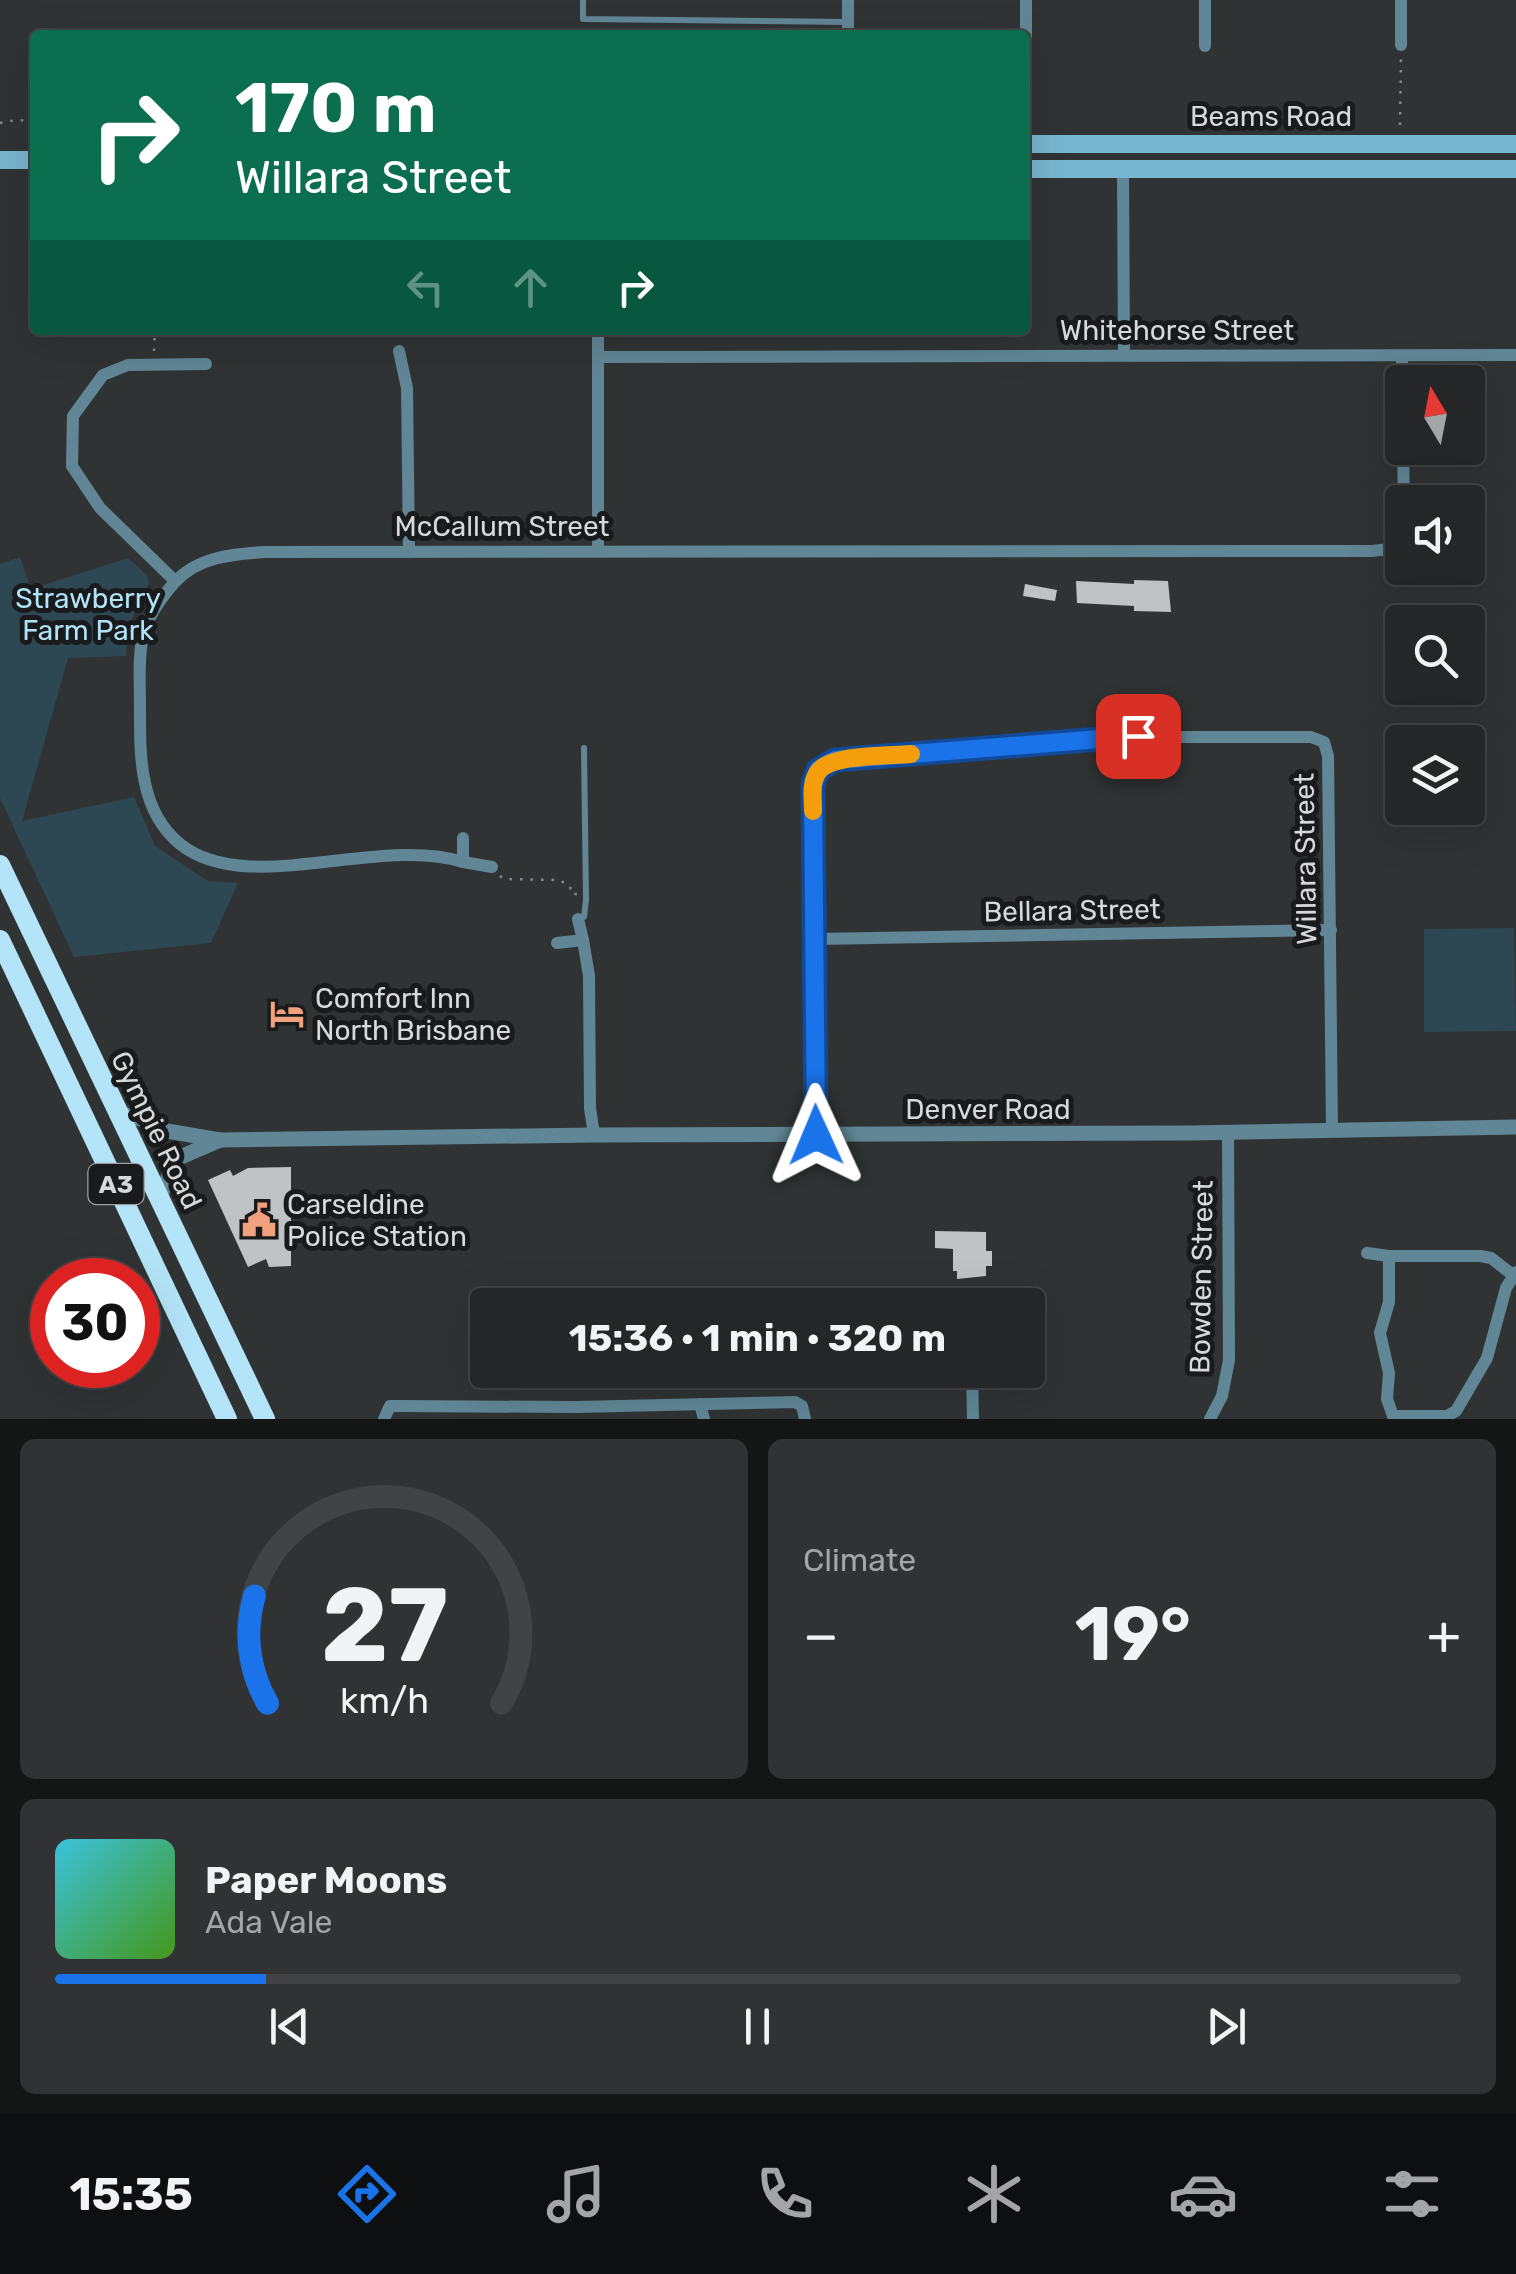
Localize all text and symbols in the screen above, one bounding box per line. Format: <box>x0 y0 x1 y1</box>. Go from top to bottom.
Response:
text: 170 m <box>235 67 437 150</box>
icon: right <box>70 70 200 200</box>
street label: Beams Road <box>1190 100 1352 133</box>
text: Willara Street <box>235 151 511 204</box>
icon: left <box>398 260 453 315</box>
icon: ahead <box>503 260 558 315</box>
icon: right <box>608 260 663 315</box>
street label: Whitehorse Street <box>1060 314 1294 347</box>
north arrow <box>1385 365 1485 465</box>
map controls <box>1385 365 1485 825</box>
button: sound <box>1385 485 1485 585</box>
street label: McCallum Street <box>395 510 610 543</box>
park label: Strawberry Farm Park <box>15 582 161 647</box>
button: search <box>1385 605 1485 705</box>
pin <box>1096 694 1181 779</box>
icon: arrive <box>1111 709 1166 764</box>
button: layers <box>1385 725 1485 825</box>
street label: Willara Street <box>1288 773 1323 945</box>
street label: Bellara Street <box>983 892 1161 929</box>
place label: Comfort Inn North Brisbane <box>315 982 511 1047</box>
hotel icon: Comfort Inn North Brisbane <box>268 995 306 1033</box>
street label: Gympie Road <box>104 1046 209 1215</box>
position arrow <box>764 1083 868 1187</box>
street label: Denver Road <box>905 1093 1071 1126</box>
road number: A3 <box>88 1164 144 1204</box>
street label: Bowden Street <box>1183 1180 1220 1374</box>
place label: Carseldine Police Station <box>287 1188 467 1253</box>
public building icon: Carseldine Police Station <box>240 1201 278 1239</box>
speed limit sign: 30 <box>30 1258 160 1388</box>
text: 15:36 · 1 min · 320 m <box>569 1315 946 1361</box>
text: Climate <box>803 1541 916 1579</box>
text: 27 <box>320 1564 448 1687</box>
text: 19° <box>1075 1590 1191 1679</box>
text: − <box>803 1603 839 1668</box>
text: + <box>1427 1603 1461 1668</box>
text: km/h <box>339 1680 429 1722</box>
text: Paper Moons <box>205 1857 447 1903</box>
text: Ada Vale <box>205 1903 332 1941</box>
icon: previous <box>262 1999 317 2054</box>
icon: pause <box>730 1999 785 2054</box>
icon: next <box>1199 1999 1254 2054</box>
icon: directions <box>332 2159 402 2229</box>
icon: music <box>541 2159 611 2229</box>
icon: phone <box>750 2159 820 2229</box>
icon: climate <box>959 2159 1029 2229</box>
icon: car <box>1168 2159 1238 2229</box>
icon: filters <box>1377 2159 1447 2229</box>
text: 15:35 <box>69 2168 193 2221</box>

